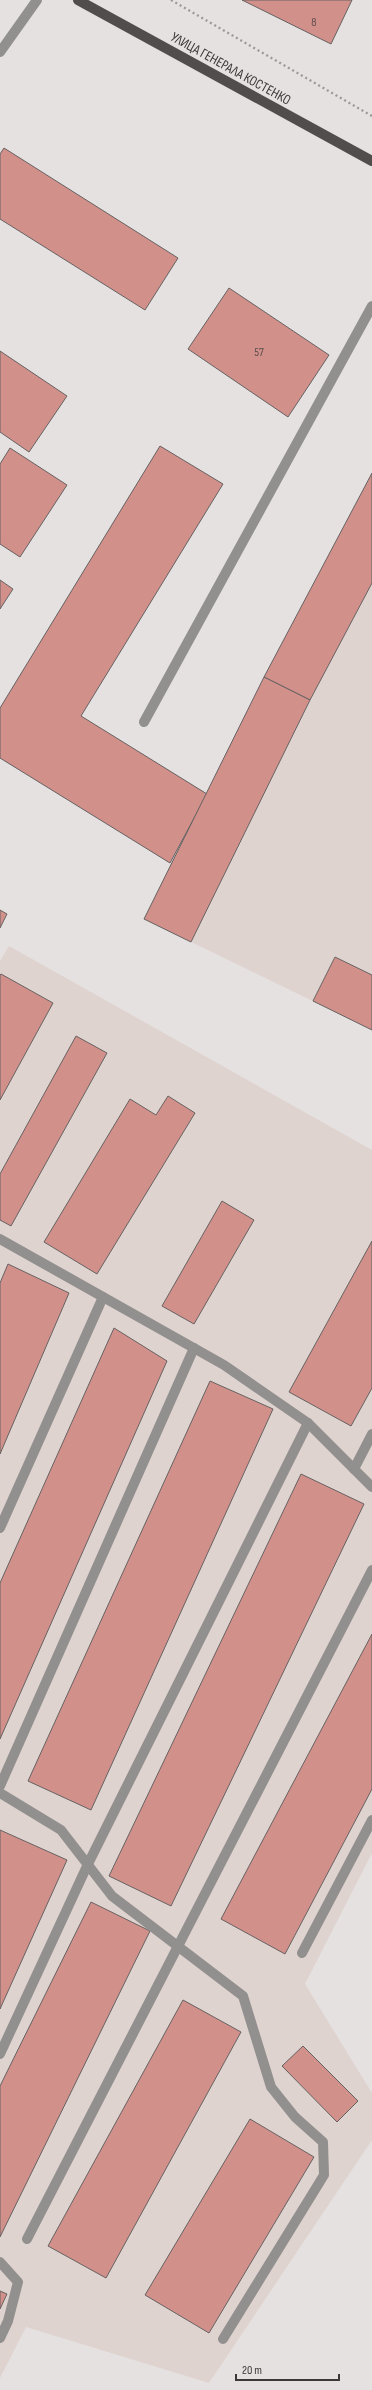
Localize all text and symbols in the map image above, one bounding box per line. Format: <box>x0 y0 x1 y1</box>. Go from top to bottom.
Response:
house number: 8 <box>311 15 317 30</box>
street label: УЛИЦА ГЕНЕРАЛА КОСТЕНКО <box>168 28 294 109</box>
house number: 57 <box>254 345 264 360</box>
scale bar <box>236 2356 339 2382</box>
text: 20 m <box>242 2363 262 2378</box>

